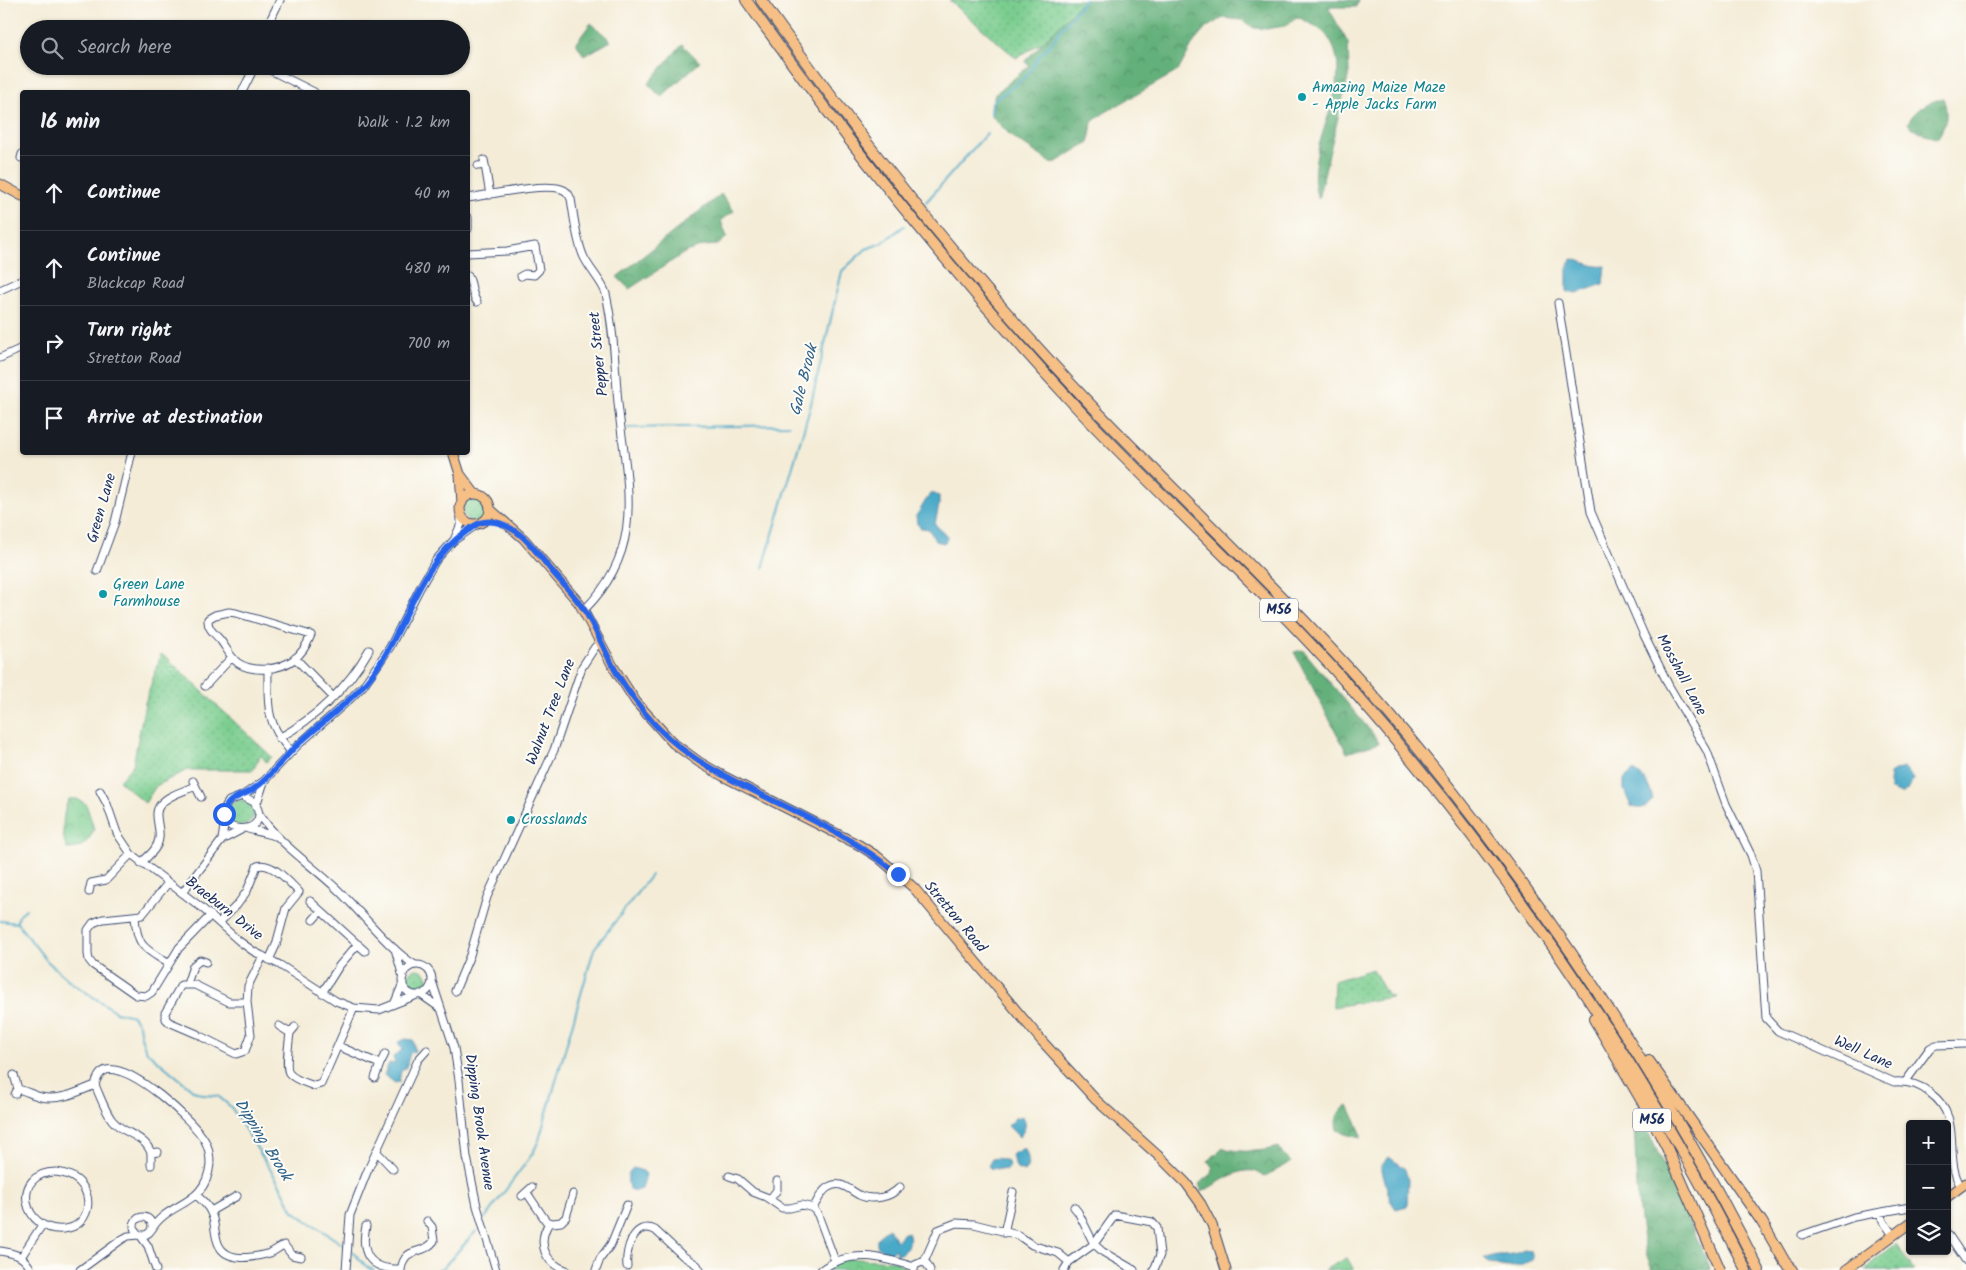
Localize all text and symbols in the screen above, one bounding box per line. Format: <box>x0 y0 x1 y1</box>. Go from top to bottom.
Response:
search box <box>20 20 470 75</box>
text: Search here <box>78 33 172 63</box>
icon: search <box>38 34 66 62</box>
place label: Amazing Maize Maze - Apple Jacks Farm <box>1312 76 1446 117</box>
marker: Amazing Maize Maze - Apple Jacks Farm <box>1296 91 1308 103</box>
text: 16 min <box>40 106 100 139</box>
text: Walk · 1.2 km <box>357 110 450 135</box>
text: Continue <box>87 178 160 208</box>
icon: ahead <box>40 179 68 207</box>
text: 40 m <box>414 181 450 206</box>
text: Continue <box>87 241 160 271</box>
icon: ahead <box>40 254 68 282</box>
text: 480 m <box>404 256 450 281</box>
text: Blackcap Road <box>87 271 184 296</box>
street label: Pepper Street <box>583 310 615 398</box>
text: Turn right <box>87 316 172 346</box>
icon: right <box>40 329 68 357</box>
text: 700 m <box>407 331 450 356</box>
water label: Gale Brook <box>783 339 825 418</box>
text: Stretton Road <box>87 346 181 371</box>
text: Arrive at destination <box>87 403 263 433</box>
icon: arrive <box>40 404 68 432</box>
street label: Green Lane <box>81 470 123 546</box>
place label: Green Lane Farmhouse <box>113 573 185 614</box>
marker: Green Lane Farmhouse <box>97 588 109 600</box>
road number: M56 <box>1260 598 1298 622</box>
street label: Mosshall Lane <box>1649 630 1713 721</box>
street label: Walnut Tree Lane <box>520 655 582 769</box>
route start <box>213 803 236 826</box>
place label: Crosslands <box>521 808 588 832</box>
marker: Crosslands <box>505 814 517 826</box>
route end <box>887 863 910 886</box>
street label: Braeburn Drive <box>180 871 268 947</box>
street label: Stretton Road <box>918 876 993 959</box>
street label: Well Lane <box>1830 1029 1896 1077</box>
street label: Dipping Brook Avenue <box>458 1052 500 1192</box>
water label: Dipping Brook <box>228 1094 300 1188</box>
road number: M56 <box>1633 1108 1671 1132</box>
map controls <box>1906 1120 1951 1255</box>
button: + <box>1906 1120 1951 1165</box>
button: − <box>1906 1165 1951 1210</box>
button: layers <box>1906 1210 1951 1255</box>

